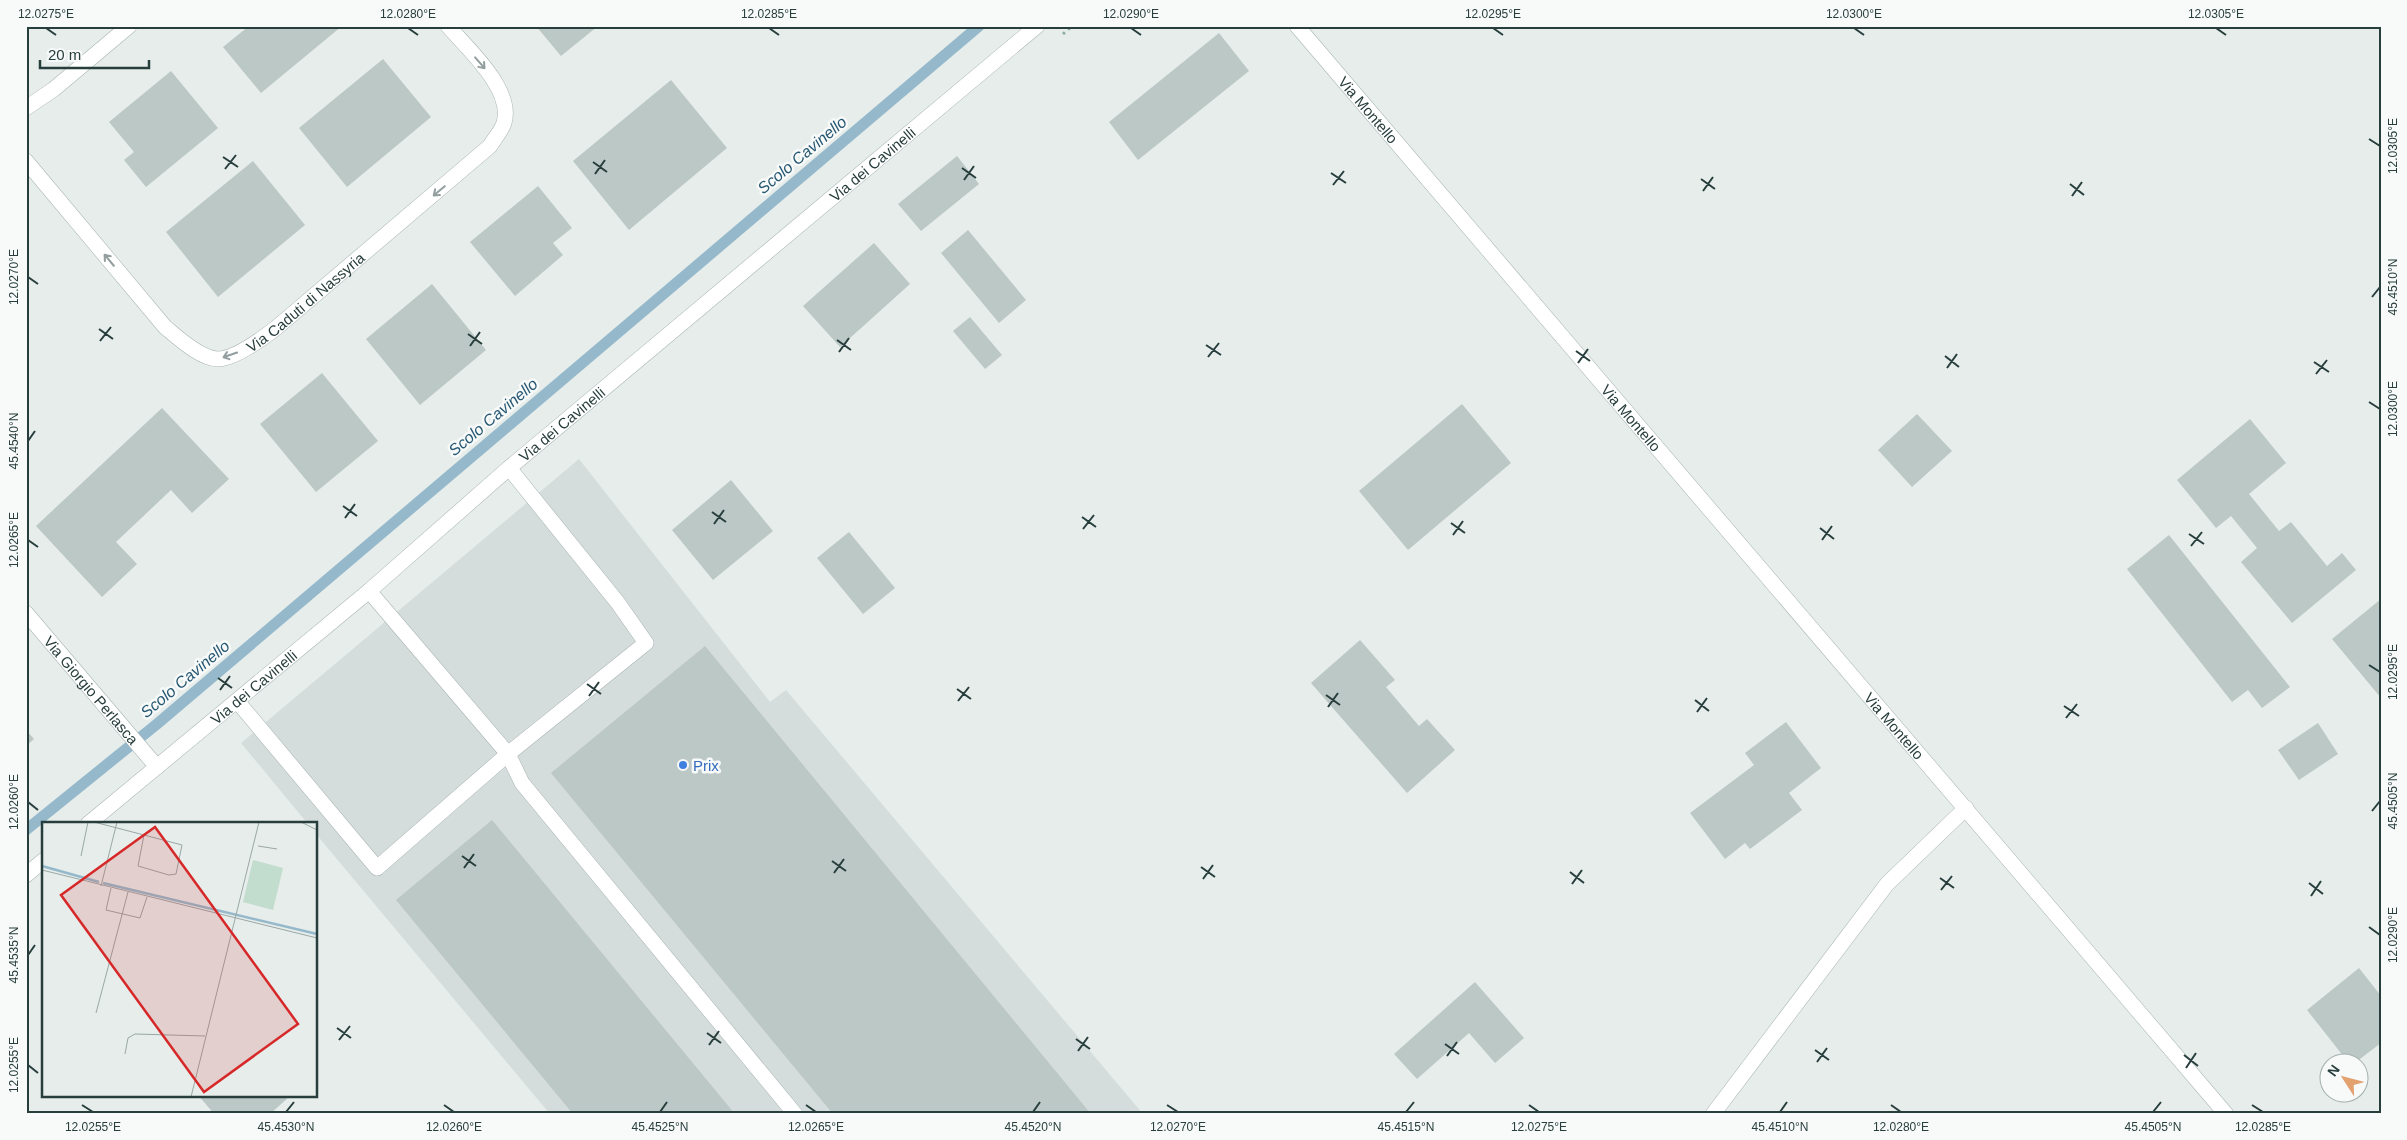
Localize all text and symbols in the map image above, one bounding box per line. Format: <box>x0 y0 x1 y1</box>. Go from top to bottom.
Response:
text: 12.0275°E <box>18 7 74 21</box>
text: 12.0280°E <box>380 7 436 21</box>
text: 12.0285°E <box>741 7 797 21</box>
text: 12.0290°E <box>1103 7 1159 21</box>
text: 12.0295°E <box>1465 7 1521 21</box>
text: 12.0300°E <box>1826 7 1882 21</box>
text: 12.0305°E <box>2188 7 2244 21</box>
scale bar <box>40 38 149 70</box>
text: 20 m <box>48 46 81 63</box>
one-way arrow <box>474 57 486 70</box>
street label: Via Montello <box>1335 73 1402 146</box>
water label: Scolo Cavinello <box>754 113 850 197</box>
text: 12.0305°E <box>2386 118 2400 174</box>
street label: Via dei Cavinelli <box>826 123 918 205</box>
one-way arrow <box>433 185 446 196</box>
street label: Via Caduti di Nassyria <box>243 248 368 355</box>
text: 12.0270°E <box>7 249 21 305</box>
one-way arrow <box>104 253 115 266</box>
text: 45.4510°N <box>2386 259 2400 315</box>
one-way arrow <box>222 351 238 360</box>
water label: Scolo Cavinello <box>445 375 541 459</box>
street label: Via Montello <box>1598 381 1665 454</box>
text: 12.0300°E <box>2386 381 2400 437</box>
street label: Via dei Cavinelli <box>515 383 608 465</box>
text: 45.4540°N <box>7 413 21 469</box>
text: 12.0265°E <box>7 512 21 568</box>
street label: Via Giorgio Perlasca <box>41 632 143 748</box>
water label: Scolo Cavinello <box>137 637 233 721</box>
text: 12.0295°E <box>2386 644 2400 700</box>
street label: Via dei Cavinelli <box>207 646 300 727</box>
street label: Via Montello <box>1861 689 1928 762</box>
place label: Prix <box>693 757 719 774</box>
marker: Prix <box>677 759 689 771</box>
text: 45.4505°N <box>2386 773 2400 829</box>
text: 12.0260°E <box>7 774 21 830</box>
inset map <box>42 822 318 1098</box>
text: 12.0290°E <box>2386 907 2400 963</box>
text: 45.4535°N <box>7 927 21 983</box>
text: 12.0255°E <box>7 1037 21 1093</box>
north arrow <box>2320 1052 2370 1102</box>
text: N <box>2324 1062 2343 1079</box>
text: 12.0255°E <box>65 1120 121 1134</box>
text: 45.4530°N <box>258 1120 314 1134</box>
text: 12.0260°E <box>426 1120 482 1134</box>
text: 45.4525°N <box>632 1120 688 1134</box>
text: 12.0265°E <box>788 1120 844 1134</box>
text: 45.4520°N <box>1005 1120 1061 1134</box>
text: 12.0270°E <box>1150 1120 1206 1134</box>
text: 45.4515°N <box>1378 1120 1434 1134</box>
text: 12.0275°E <box>1511 1120 1567 1134</box>
text: 45.4510°N <box>1752 1120 1808 1134</box>
text: 12.0280°E <box>1873 1120 1929 1134</box>
text: 45.4505°N <box>2125 1120 2181 1134</box>
text: 12.0285°E <box>2235 1120 2291 1134</box>

